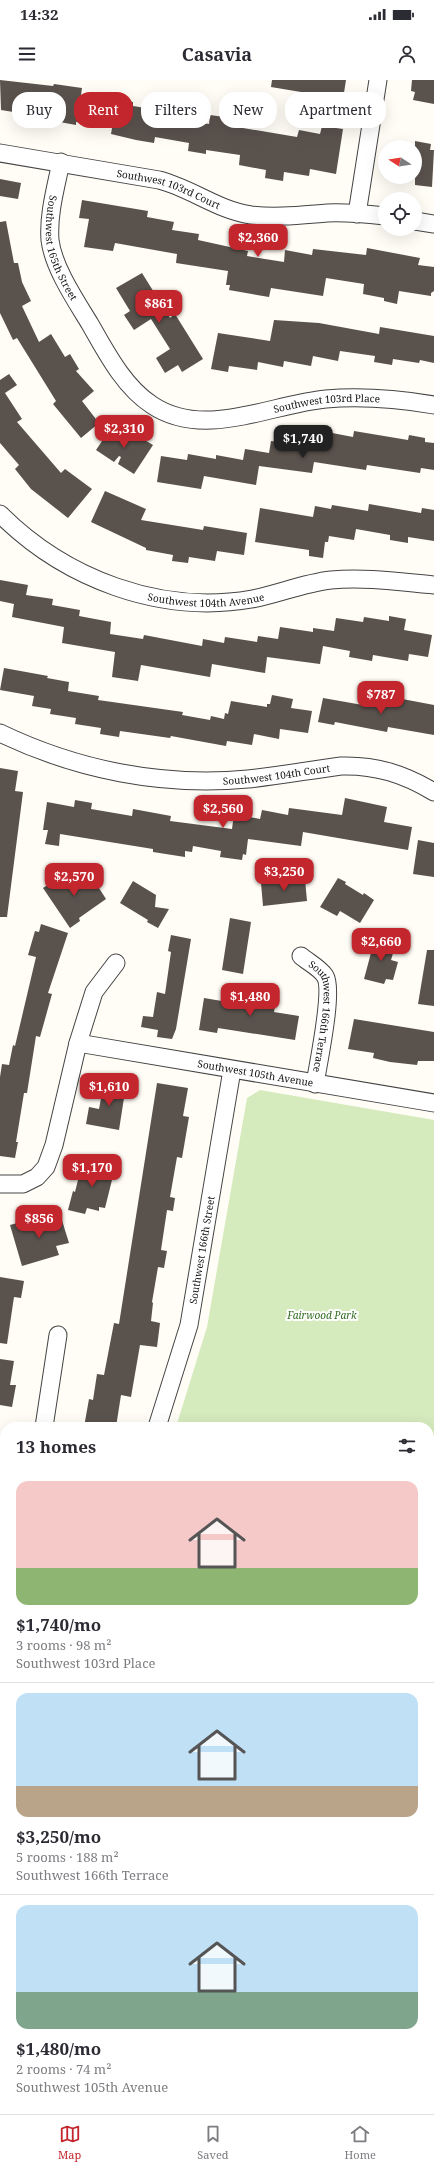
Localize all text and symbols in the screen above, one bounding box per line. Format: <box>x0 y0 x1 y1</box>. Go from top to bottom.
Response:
text: 14:32 <box>20 4 58 24</box>
text: Casavia <box>182 42 252 66</box>
icon: menu <box>16 43 38 65</box>
icon: person <box>396 43 418 65</box>
chip: Buy <box>12 92 66 128</box>
chip: Rent <box>74 92 133 128</box>
chip: Filters <box>141 92 211 128</box>
chip: New <box>219 92 277 128</box>
chip: Apartment <box>285 92 386 128</box>
north arrow <box>378 140 422 184</box>
map controls <box>378 140 422 236</box>
street label: Southwest 103rd Court <box>116 166 223 212</box>
button: locate <box>378 192 422 236</box>
street label: Southwest 165th Street <box>43 194 81 303</box>
pin: $2,360 <box>225 224 291 258</box>
text: $2,360 <box>238 228 278 246</box>
pin: $861 <box>135 290 183 324</box>
text: $861 <box>144 294 174 312</box>
street label: Southwest 103rd Place <box>272 391 380 416</box>
pin: $2,310 <box>91 415 157 449</box>
text: $2,310 <box>104 419 144 437</box>
pin: $1,740 <box>270 425 336 459</box>
text: $1,740 <box>283 429 323 447</box>
street label: Southwest 104th Avenue <box>147 589 266 610</box>
pin: $787 <box>357 681 405 715</box>
text: $787 <box>366 685 396 703</box>
street label: Southwest 104th Court <box>222 761 331 788</box>
pin: $2,560 <box>190 795 256 829</box>
text: $2,560 <box>203 799 243 817</box>
pin: $3,250 <box>251 858 317 892</box>
text: $3,250 <box>264 862 304 880</box>
pin: $2,570 <box>41 863 107 897</box>
text: $2,570 <box>54 867 94 885</box>
pin: $2,660 <box>348 928 414 962</box>
text: $2,660 <box>361 932 401 950</box>
street label: Southwest 166th Terrace <box>306 957 335 1074</box>
pin: $1,480 <box>217 983 283 1017</box>
text: $1,480 <box>230 987 270 1005</box>
street label: Southwest 105th Avenue <box>197 1056 314 1090</box>
pin: $1,610 <box>76 1073 142 1107</box>
text: $1,610 <box>89 1077 129 1095</box>
pin: $1,170 <box>59 1154 125 1188</box>
text: $1,170 <box>72 1158 112 1176</box>
street label: Southwest 166th Street <box>186 1194 218 1305</box>
pin: $856 <box>15 1205 63 1239</box>
text: $856 <box>24 1209 54 1227</box>
park label: Fairwood Park <box>286 1308 357 1322</box>
text: 13 homes <box>16 1435 96 1458</box>
icon: filters <box>396 1435 418 1457</box>
icon: home <box>181 1507 253 1579</box>
text: $1,740/mo <box>16 1613 101 1636</box>
text: 3 rooms · 98 m² <box>16 1636 111 1654</box>
text: Southwest 103rd Place <box>16 1654 155 1672</box>
icon: home <box>181 1719 253 1791</box>
text: $3,250/mo <box>16 1825 101 1848</box>
text: 5 rooms · 188 m² <box>16 1848 119 1866</box>
text: Southwest 166th Terrace <box>16 1866 169 1884</box>
icon: home <box>181 1931 253 2003</box>
text: $1,480/mo <box>16 2037 101 2060</box>
text: 2 rooms · 74 m² <box>16 2060 111 2078</box>
text: Southwest 105th Avenue <box>16 2078 168 2096</box>
tab: Map <box>58 2123 81 2162</box>
tab: Saved <box>197 2123 229 2162</box>
tab: Home <box>345 2123 376 2162</box>

